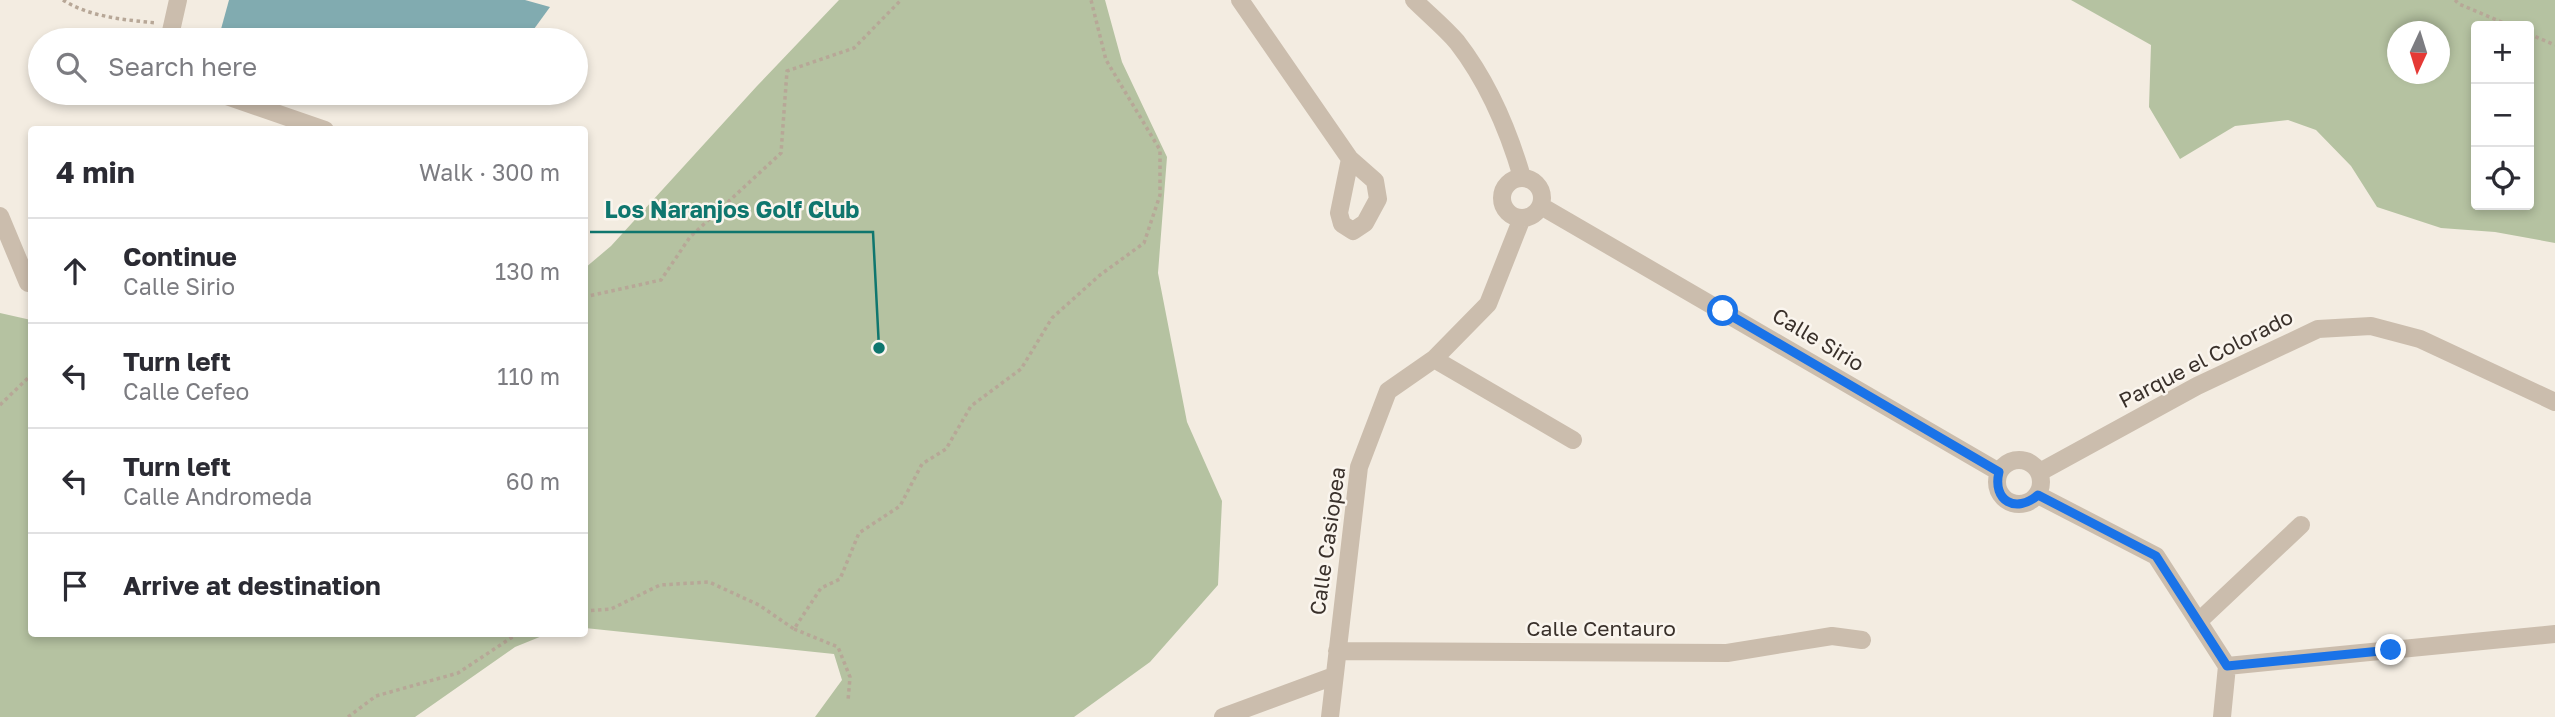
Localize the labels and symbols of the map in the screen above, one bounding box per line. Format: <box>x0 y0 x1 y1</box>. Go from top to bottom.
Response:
north arrow <box>2387 21 2450 84</box>
callout: Los Naranjos Golf Club <box>590 188 873 232</box>
text: Los Naranjos Golf Club <box>604 195 860 223</box>
route start <box>1707 295 1738 326</box>
street label: Calle Sirio <box>1768 302 1869 377</box>
street label: Parque el Colorado <box>2114 303 2297 413</box>
street label: Calle Casiopea <box>1304 465 1350 617</box>
street label: Calle Centauro <box>1526 615 1676 641</box>
route end <box>2375 634 2406 665</box>

